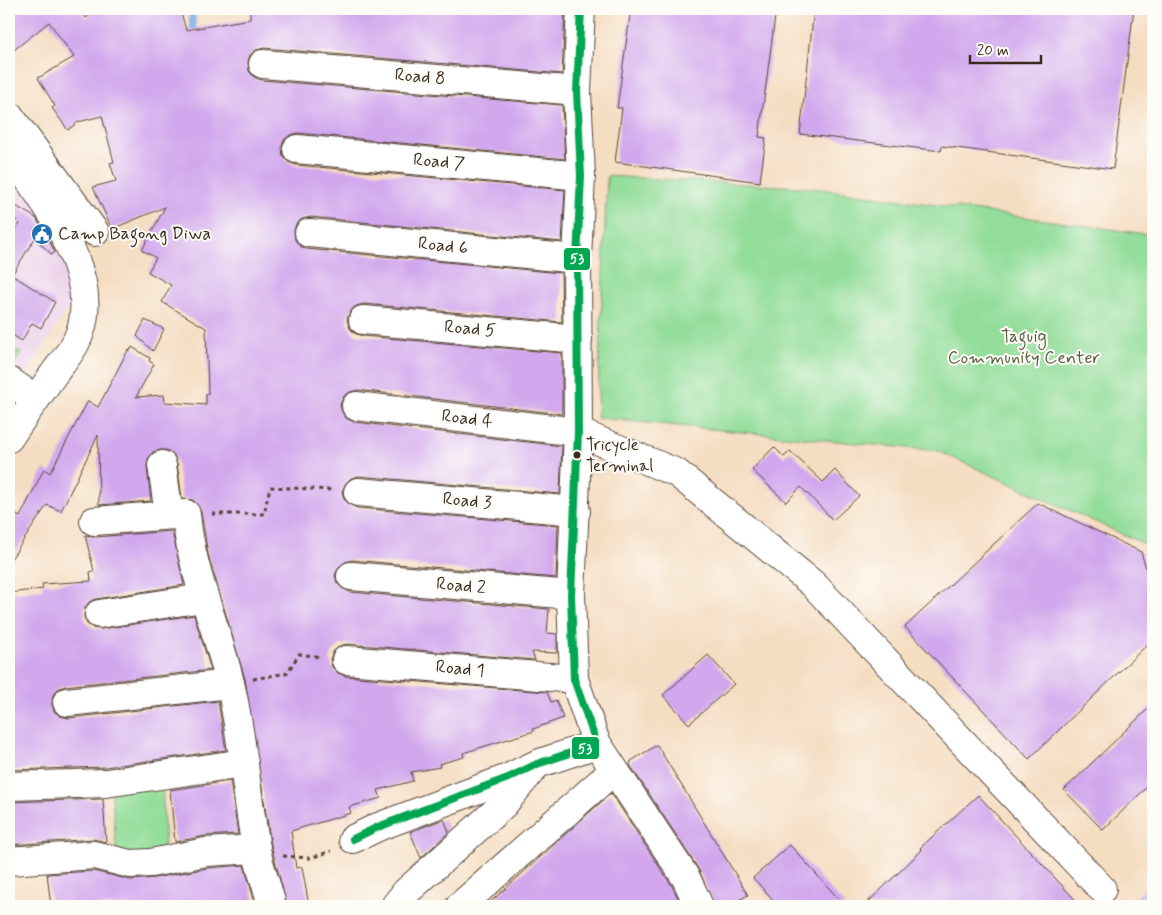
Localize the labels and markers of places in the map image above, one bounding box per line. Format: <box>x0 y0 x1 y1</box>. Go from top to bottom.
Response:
public building icon: Camp Bagong Diwa <box>30 222 54 246</box>
place label: Camp Bagong Diwa <box>58 222 211 248</box>
place label: Tricycle Terminal <box>586 434 653 477</box>
marker: Tricycle Terminal <box>572 450 582 460</box>

